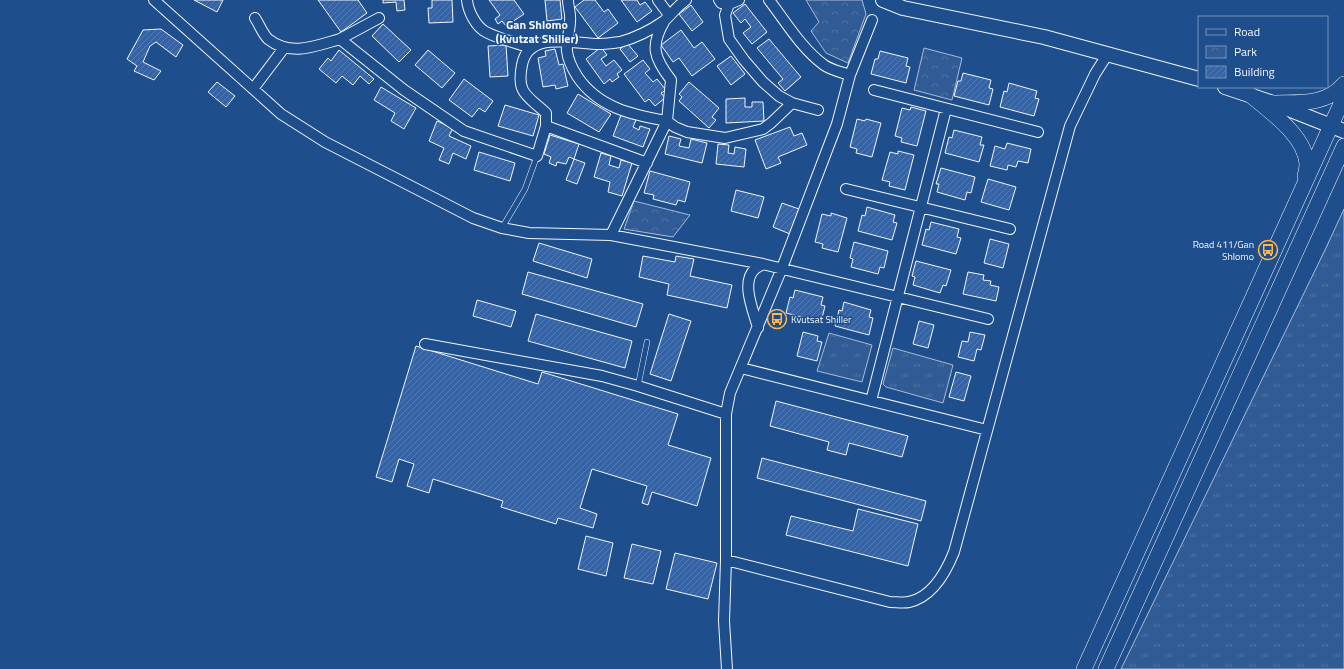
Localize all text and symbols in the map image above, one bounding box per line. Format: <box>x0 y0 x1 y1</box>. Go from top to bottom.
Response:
district label: Gan Shlomo (Kvutzat Shiller) <box>495 15 579 48</box>
legend <box>1198 16 1328 88</box>
text: Road <box>1234 22 1260 41</box>
text: Park <box>1234 42 1257 61</box>
text: Building <box>1234 62 1275 81</box>
place label: Road 411/Gan Shlomo <box>1193 237 1254 264</box>
bus stop icon: Road 411/Gan Shlomo <box>1257 239 1279 261</box>
bus stop icon: Kvutsat Shiller <box>766 308 788 330</box>
place label: Kvutsat Shiller <box>791 312 852 327</box>

